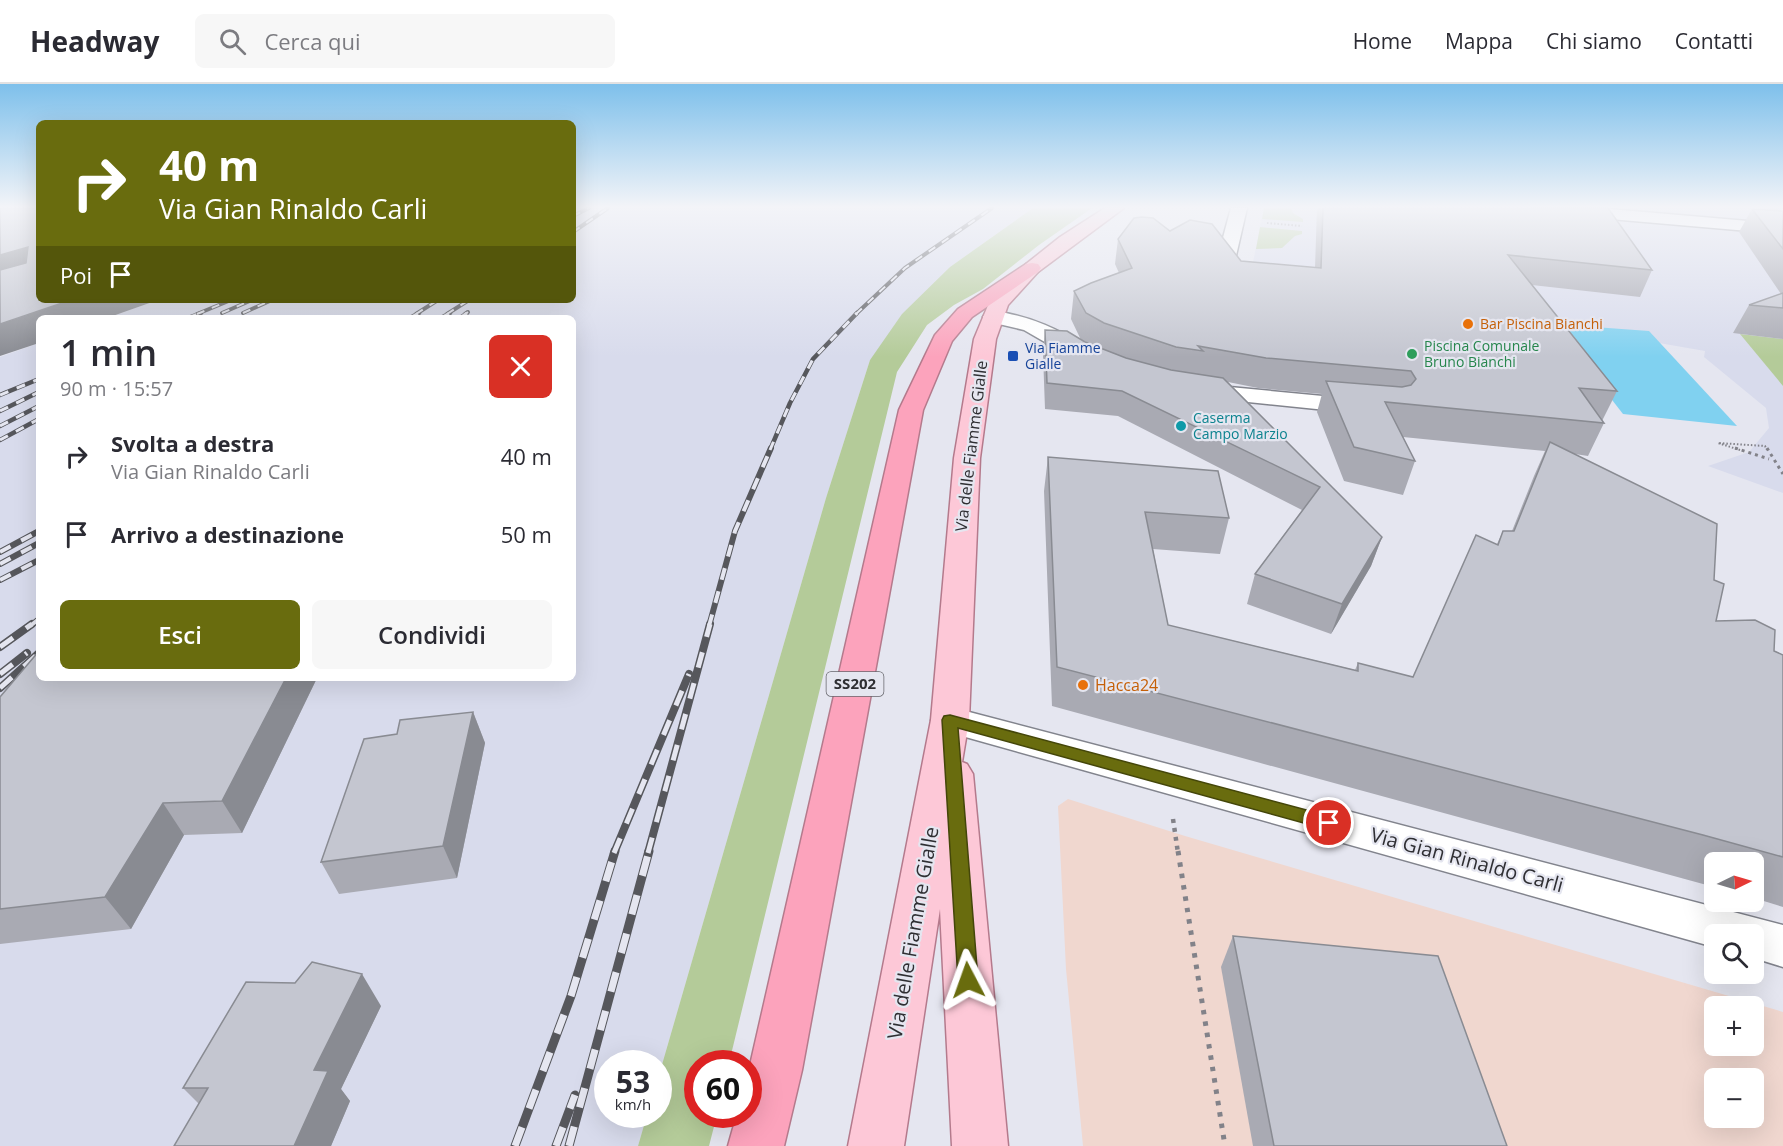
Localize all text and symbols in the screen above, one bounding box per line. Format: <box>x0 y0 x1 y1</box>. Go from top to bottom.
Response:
search box <box>195 14 615 68</box>
text: Headway <box>30 22 159 60</box>
icon: search <box>216 25 249 58</box>
text: Cerca qui <box>264 26 361 56</box>
text: Home <box>1353 27 1412 55</box>
text: Mappa <box>1445 27 1513 55</box>
text: Chi siamo <box>1546 27 1642 55</box>
text: Contatti <box>1675 27 1753 55</box>
text: 40 m <box>159 136 259 193</box>
icon: right <box>60 144 138 222</box>
text: Via Gian Rinaldo Carli <box>159 190 427 227</box>
icon: arrive <box>104 258 137 291</box>
text: Poi <box>60 260 92 290</box>
place label: Bar Piscina Bianchi <box>1480 314 1603 333</box>
marker: Bar Piscina Bianchi <box>1461 317 1475 331</box>
text: 1 min <box>60 328 157 377</box>
button: close <box>489 335 552 398</box>
place label: Piscina Comunale Bruno Bianchi <box>1424 336 1540 371</box>
place label: Via Fiamme Gialle <box>1025 338 1101 373</box>
marker: Piscina Comunale Bruno Bianchi <box>1405 347 1419 361</box>
marker: Via Fiamme Gialle <box>1006 349 1020 363</box>
street label: Via delle Fiamme Gialle <box>950 359 992 533</box>
text: 90 m · 15:57 <box>60 375 173 402</box>
place label: Caserma Campo Marzio <box>1193 408 1288 443</box>
marker: Caserma Campo Marzio <box>1174 419 1188 433</box>
text: Svolta a destra <box>111 428 274 458</box>
icon: right <box>60 440 93 473</box>
text: 40 m <box>501 441 552 471</box>
text: Via Gian Rinaldo Carli <box>111 458 310 485</box>
icon: arrive <box>60 518 93 551</box>
text: Arrivo a destinazione <box>111 519 344 549</box>
text: 50 m <box>501 519 552 549</box>
button: Esci <box>60 600 300 669</box>
button: Condividi <box>312 600 552 669</box>
road number: SS202 <box>826 672 884 696</box>
place label: Hacca24 <box>1095 674 1158 696</box>
marker: Hacca24 <box>1076 678 1090 692</box>
pin <box>1303 797 1354 848</box>
icon: arrive <box>1312 806 1345 839</box>
street label: Via Gian Rinaldo Carli <box>1368 821 1567 898</box>
street label: Via delle Fiamme Gialle <box>881 825 944 1041</box>
north arrow <box>1704 852 1764 912</box>
map controls <box>1704 852 1764 1128</box>
button: search <box>1704 924 1764 984</box>
position arrow <box>936 948 1000 1012</box>
button: + <box>1704 996 1764 1056</box>
speed limit sign: 60 <box>684 1050 762 1128</box>
text: 53 <box>616 1061 650 1102</box>
button: − <box>1704 1068 1764 1128</box>
text: km/h <box>615 1094 651 1114</box>

